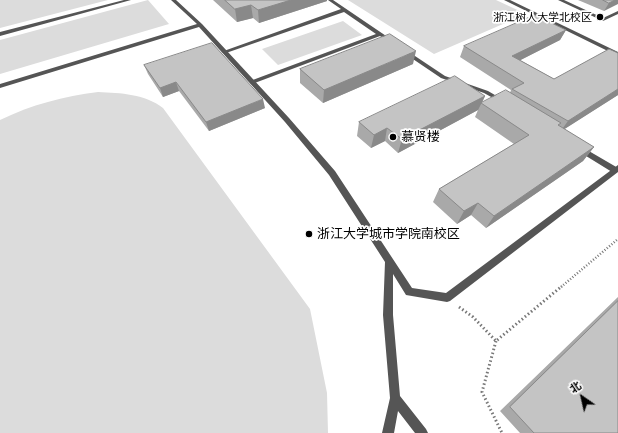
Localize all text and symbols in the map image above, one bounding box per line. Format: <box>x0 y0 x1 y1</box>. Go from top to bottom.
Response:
place label: 浙江树人大学北校区 <box>493 10 592 24</box>
marker: 浙江树人大学北校区 <box>595 12 605 22</box>
place label: 慕贤楼 <box>401 129 440 145</box>
marker: 慕贤楼 <box>388 132 398 142</box>
place label: 浙江大学城市学院南校区 <box>317 226 460 242</box>
marker: 浙江大学城市学院南校区 <box>304 229 314 239</box>
north arrow <box>562 377 602 417</box>
text: 北 <box>567 378 583 395</box>

